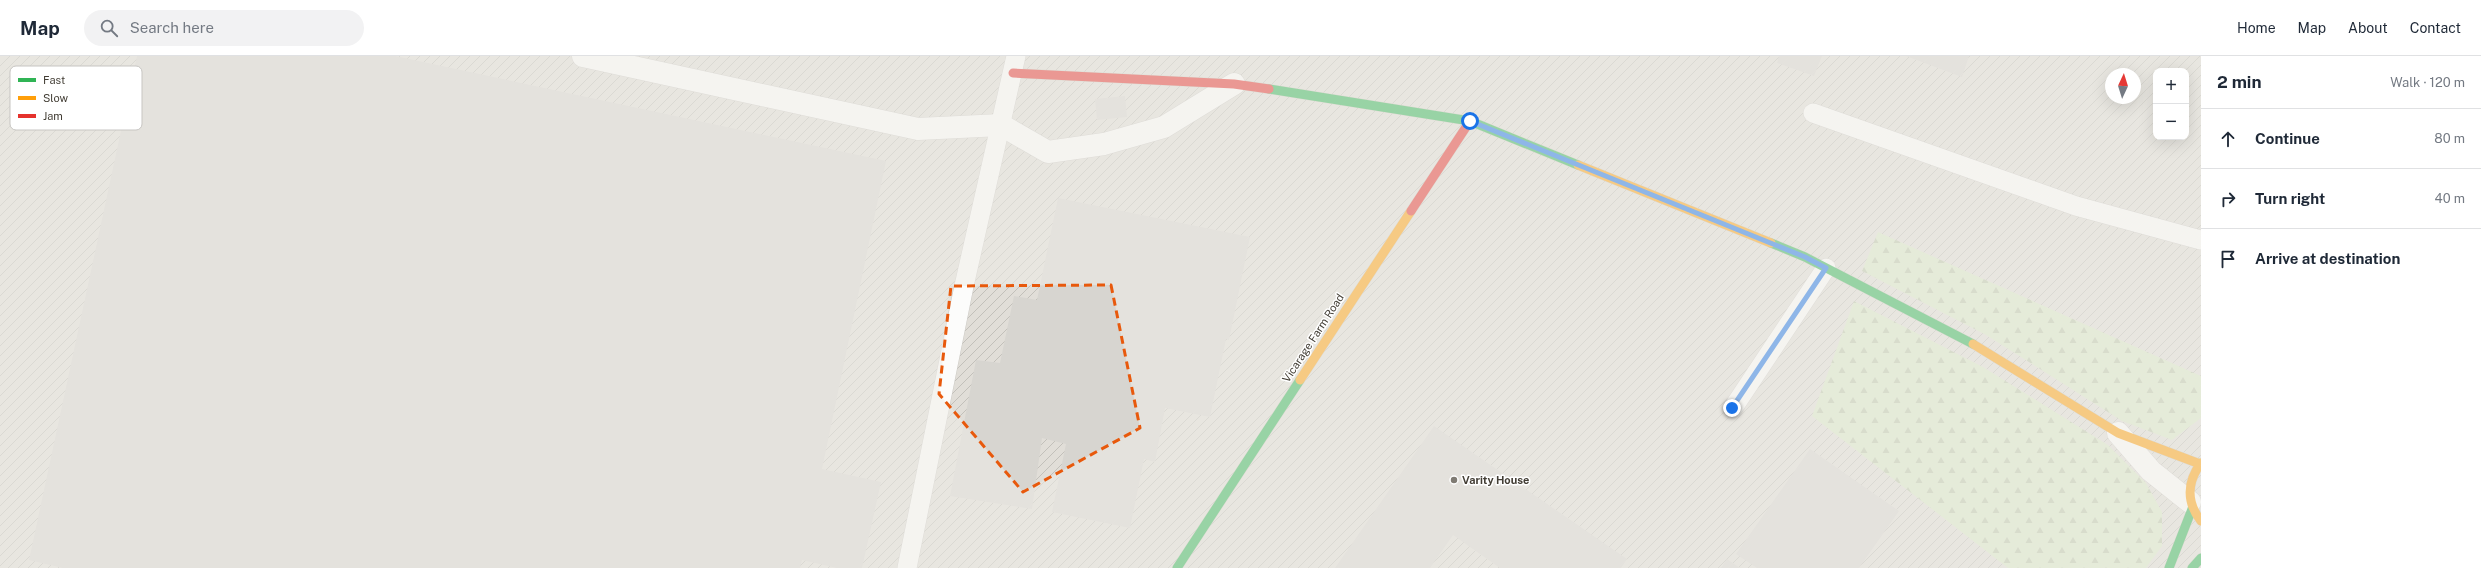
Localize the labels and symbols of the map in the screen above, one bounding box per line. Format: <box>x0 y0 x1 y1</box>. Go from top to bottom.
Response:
legend <box>10 66 142 130</box>
north arrow <box>2105 68 2141 104</box>
text: Fast <box>43 74 65 86</box>
text: Slow <box>43 92 69 104</box>
text: Jam <box>43 110 63 122</box>
route start <box>1461 112 1479 130</box>
street label: Vicarage Farm Road <box>1280 292 1346 384</box>
route end <box>1723 399 1741 417</box>
place label: Varity House <box>1462 474 1529 486</box>
marker: Varity House <box>1449 475 1459 485</box>

